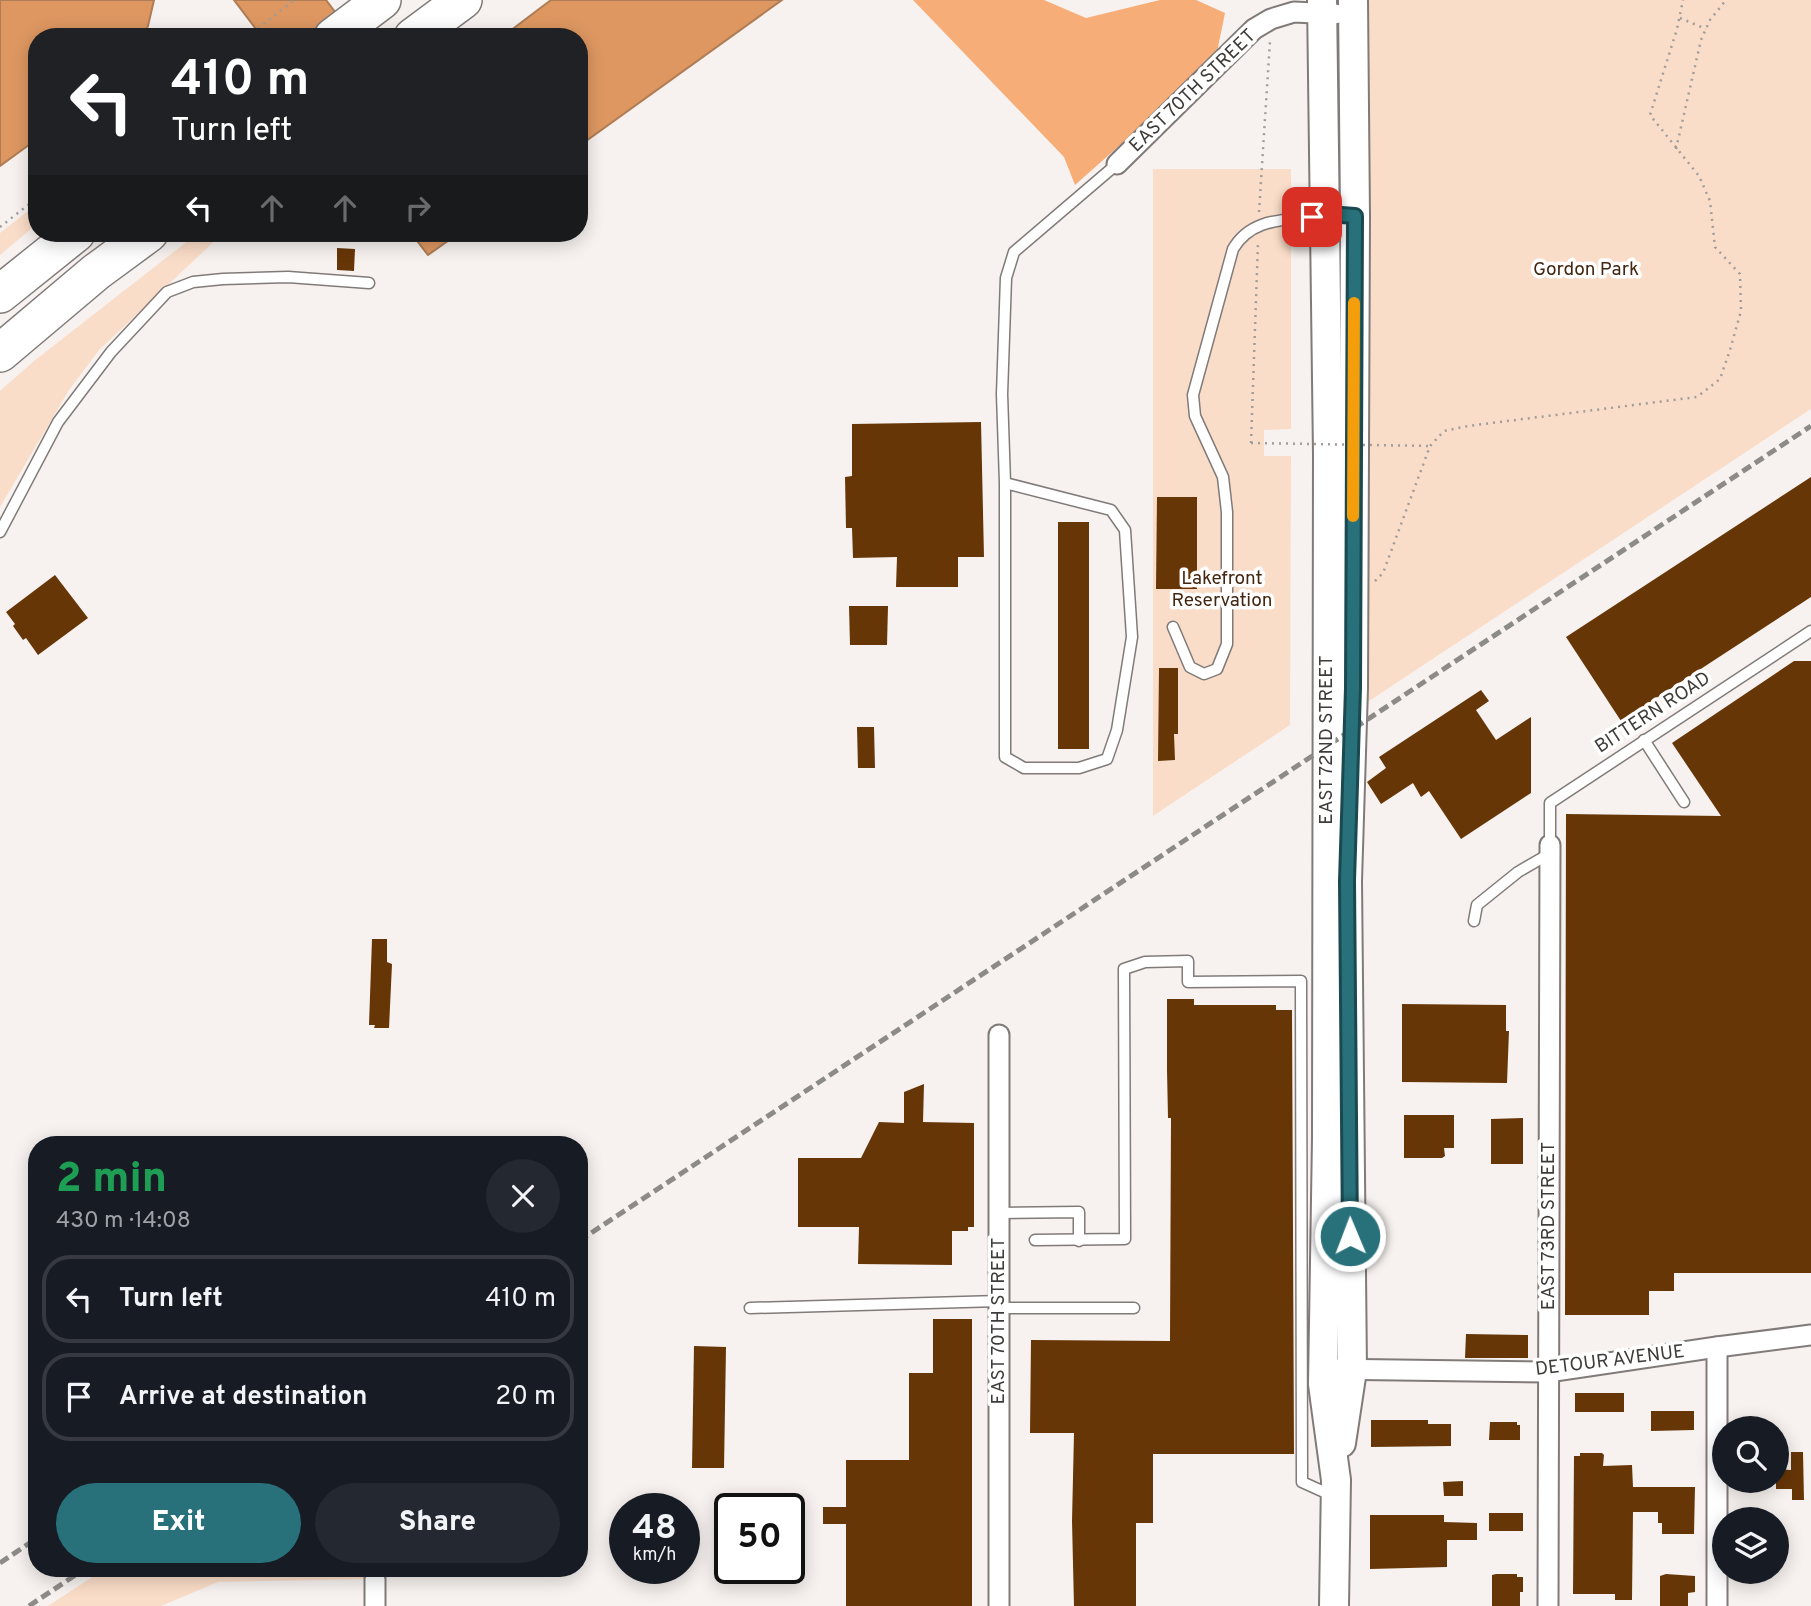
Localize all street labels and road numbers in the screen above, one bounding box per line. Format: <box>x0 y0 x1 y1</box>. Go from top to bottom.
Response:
street label: EAST 70TH STREET <box>1125 24 1261 158</box>
street label: EAST 72ND STREET <box>1315 655 1339 825</box>
street label: BITTERN ROAD <box>1591 667 1715 759</box>
street label: EAST 73RD STREET <box>1537 1142 1561 1310</box>
street label: EAST 70TH STREET <box>987 1237 1011 1405</box>
street label: DETOUR AVENUE <box>1534 1340 1686 1382</box>

